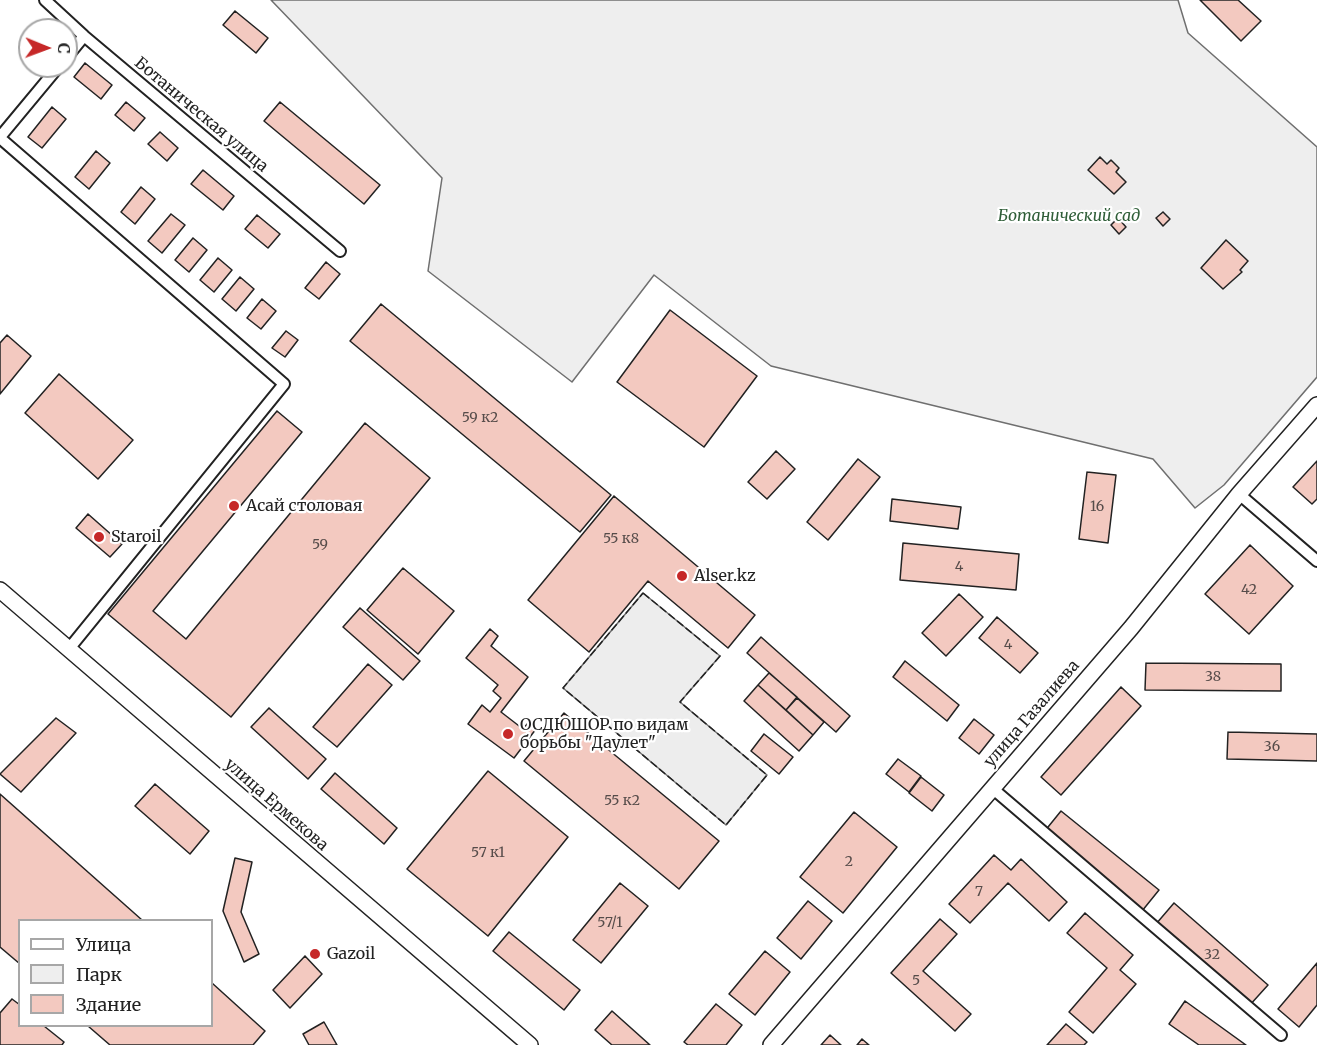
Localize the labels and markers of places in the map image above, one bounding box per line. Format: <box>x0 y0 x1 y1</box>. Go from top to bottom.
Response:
place label: Асай столовая <box>246 496 362 516</box>
marker: Асай столовая <box>227 499 241 513</box>
place label: Staroil <box>111 527 161 547</box>
marker: Staroil <box>92 530 106 544</box>
place label: Alser.kz <box>694 566 756 586</box>
marker: Alser.kz <box>675 569 689 583</box>
place label: ОСДЮШОР по видам борьбы "Даулет" <box>520 715 689 753</box>
marker: ОСДЮШОР по видам борьбы "Даулет" <box>501 727 515 741</box>
place label: Gazoil <box>327 944 375 964</box>
marker: Gazoil <box>308 947 322 961</box>

